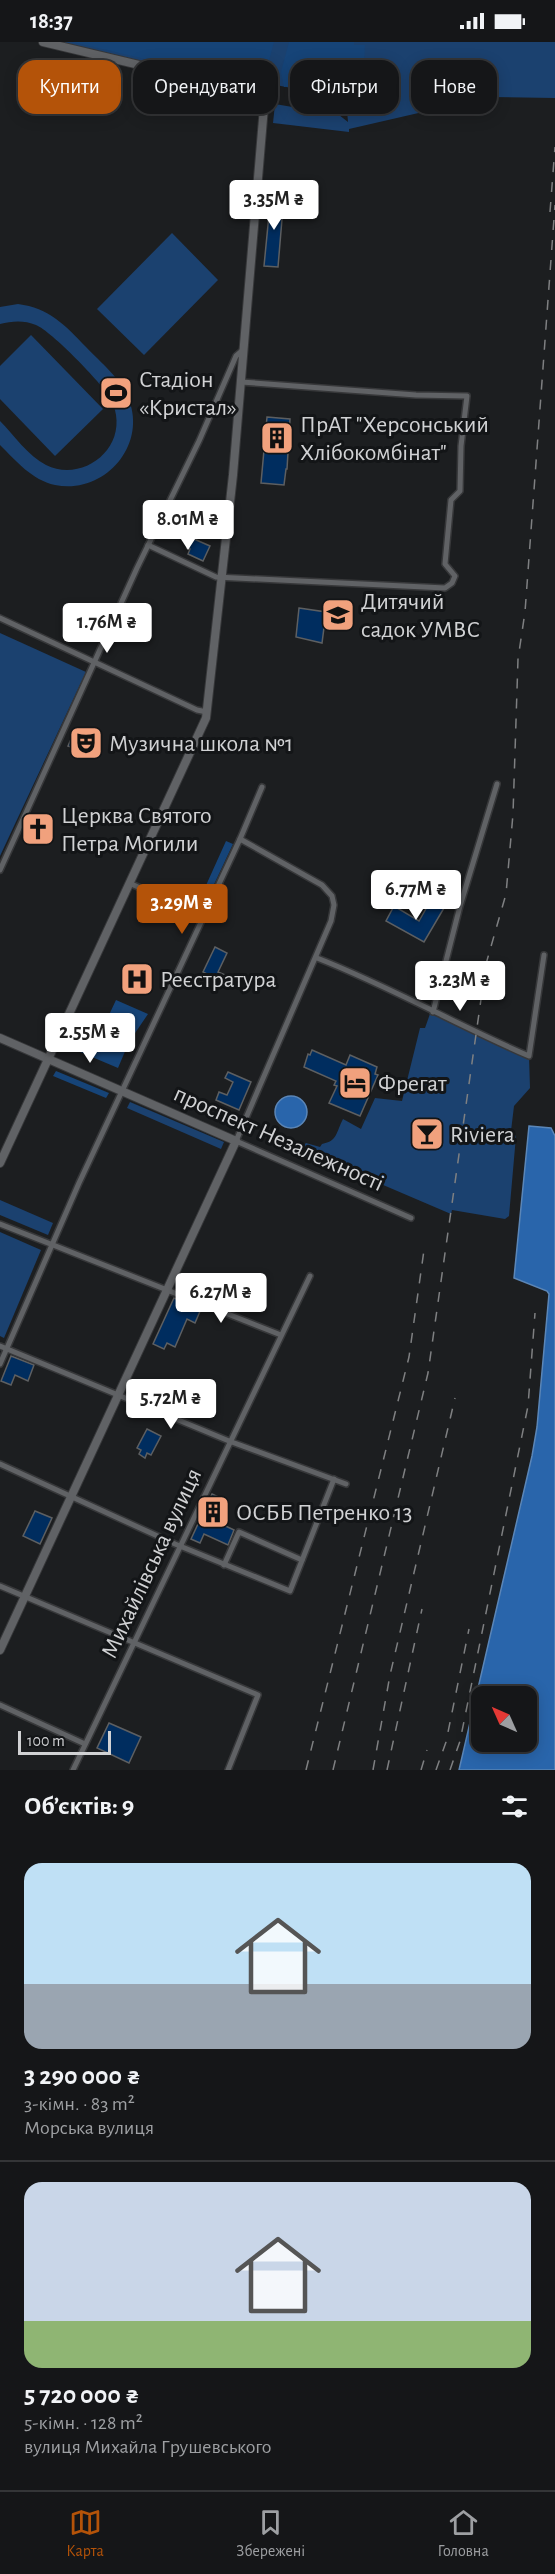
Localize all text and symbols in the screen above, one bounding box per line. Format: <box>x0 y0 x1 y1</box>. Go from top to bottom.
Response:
text: 18:37 <box>30 10 73 32</box>
chip: Купити <box>18 60 121 114</box>
chip: Орендувати <box>133 60 278 114</box>
chip: Фільтри <box>290 60 399 114</box>
chip: Нове <box>411 60 497 114</box>
pin: 3.35M ₴ <box>219 180 329 231</box>
text: 3.35M ₴ <box>244 189 304 209</box>
place label: Стадіон «Кристал» <box>139 368 237 420</box>
sports icon: Стадіон «Кристал» <box>98 375 134 411</box>
place label: ПрАТ "Херсонський Хлібокомбінат" <box>300 413 489 465</box>
building icon: ПрАТ "Херсонський Хлібокомбінат" <box>259 420 295 456</box>
pin: 8.01M ₴ <box>133 500 243 551</box>
text: 8.01M ₴ <box>157 509 219 529</box>
place label: Дитячий садок УМВС <box>361 590 480 642</box>
school or university icon: Дитячий садок УМВС <box>320 597 356 633</box>
pin: 1.76M ₴ <box>52 603 162 654</box>
text: 1.76M ₴ <box>77 612 137 632</box>
theatre icon: Музична школа №1 <box>68 725 104 761</box>
place label: Музична школа №1 <box>109 732 293 756</box>
place label: Церква Святого Петра Могили <box>61 804 212 856</box>
church icon: Церква Святого Петра Могили <box>20 811 56 847</box>
pin: 6.77M ₴ <box>361 870 471 921</box>
text: 6.77M ₴ <box>385 879 447 899</box>
pin: 3.29M ₴ <box>127 884 237 935</box>
text: 3.29M ₴ <box>151 893 213 913</box>
hospital icon: Реєстратура <box>119 961 155 997</box>
pin: 3.23M ₴ <box>405 961 515 1012</box>
place label: Реєстратура <box>160 968 276 992</box>
text: 3.23M ₴ <box>429 970 491 990</box>
pin: 2.55M ₴ <box>35 1013 145 1064</box>
text: 2.55M ₴ <box>59 1022 121 1042</box>
hotel icon: Фрегат <box>337 1065 373 1101</box>
place label: Фрегат <box>378 1072 447 1096</box>
street label: проспект Незалежності <box>170 1082 387 1196</box>
bar icon: Riviera <box>409 1116 445 1152</box>
place label: Riviera <box>450 1123 515 1147</box>
pin: 6.27M ₴ <box>166 1273 276 1324</box>
text: 6.27M ₴ <box>190 1282 252 1302</box>
pin: 5.72M ₴ <box>116 1379 226 1430</box>
text: 5.72M ₴ <box>140 1388 202 1408</box>
street label: Михайлівська вулиця <box>97 1465 206 1662</box>
building icon: ОСББ Петренко 13 <box>195 1494 231 1530</box>
place label: ОСББ Петренко 13 <box>236 1501 412 1525</box>
north arrow <box>471 1686 537 1752</box>
map controls <box>471 1686 537 1752</box>
scale bar <box>18 1728 111 1756</box>
text: 100 m <box>27 1733 65 1749</box>
icon: filters <box>498 1790 531 1823</box>
text: Об’єктів: 9 <box>24 1793 134 1819</box>
icon: home <box>224 1902 332 2010</box>
text: 3 290 000 ₴ <box>24 2063 141 2089</box>
text: 3-кімн. · 83 m² <box>24 2094 135 2114</box>
text: Морська вулиця <box>24 2118 154 2138</box>
icon: home <box>224 2221 332 2329</box>
text: 5 720 000 ₴ <box>24 2382 140 2408</box>
text: 5-кімн. · 128 m² <box>24 2413 143 2433</box>
text: вулиця Михайла Грушевського <box>24 2437 271 2457</box>
tab: Карта <box>66 2506 104 2561</box>
tab: Збережені <box>236 2506 305 2561</box>
tab: Головна <box>438 2506 489 2561</box>

